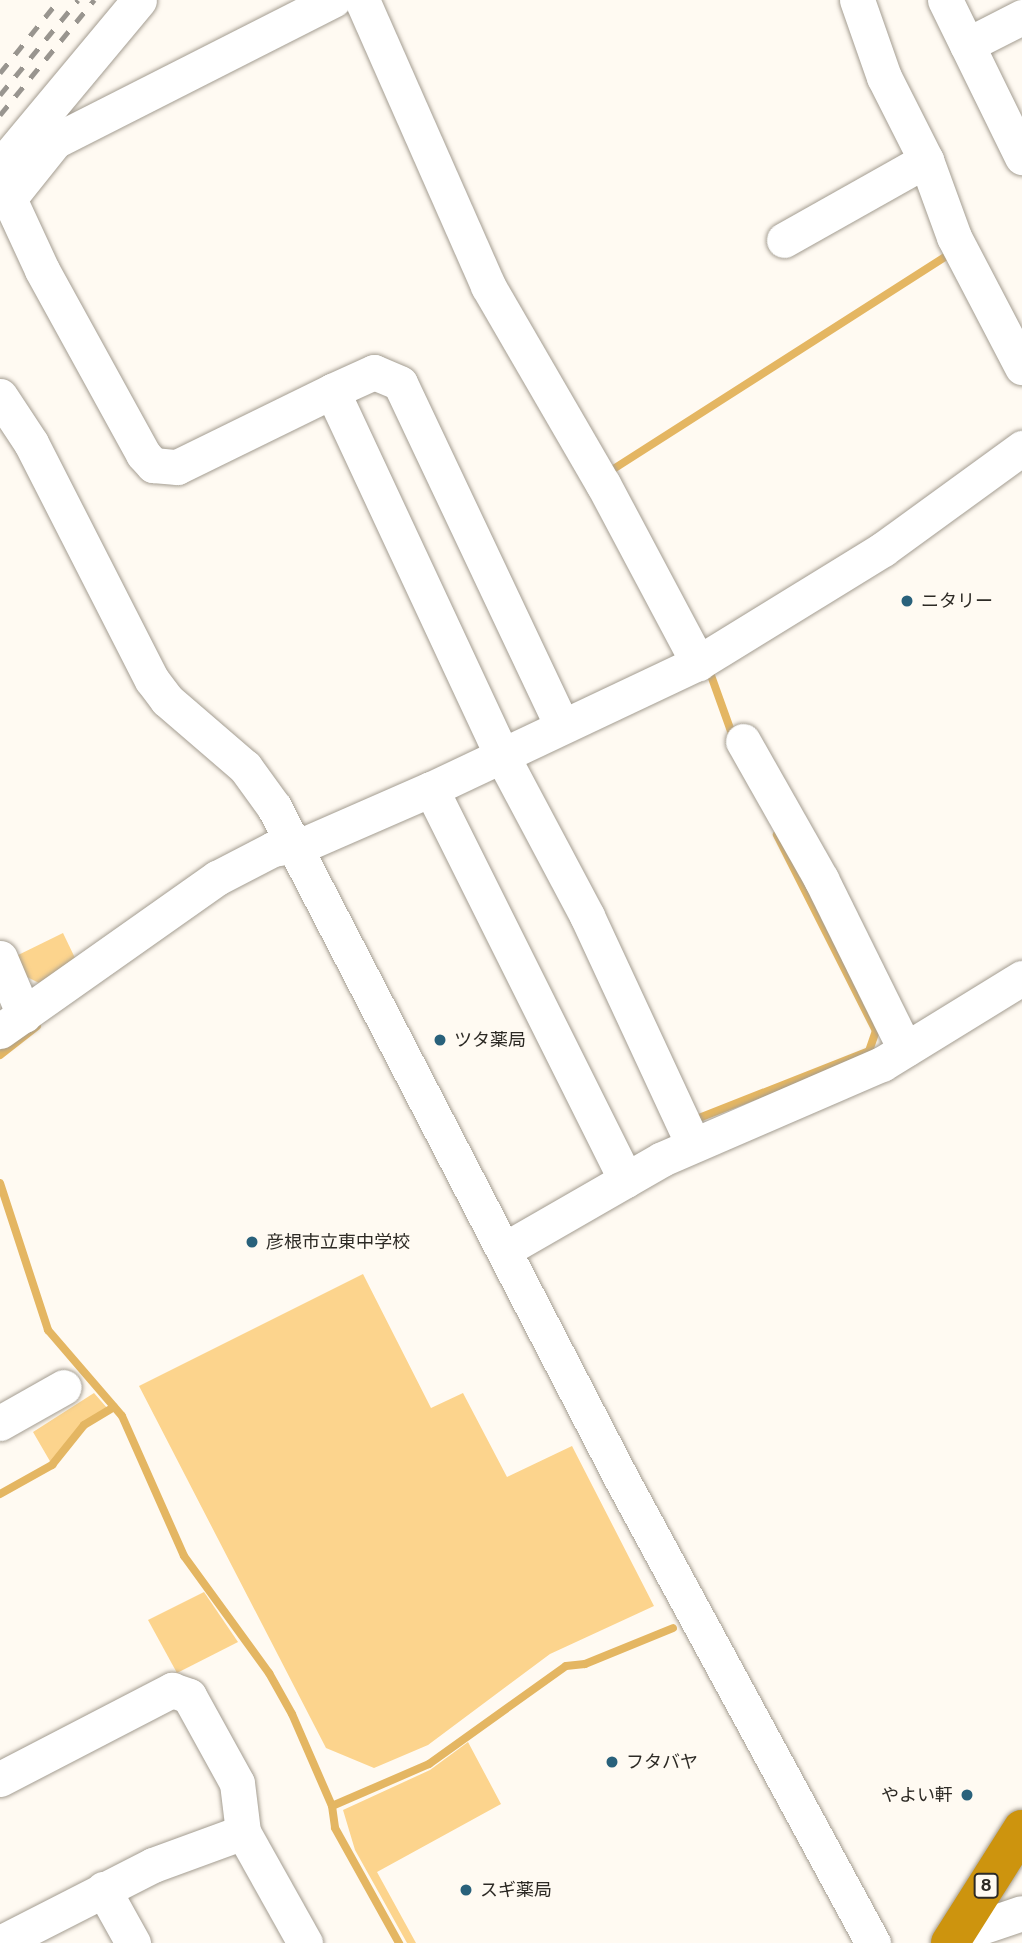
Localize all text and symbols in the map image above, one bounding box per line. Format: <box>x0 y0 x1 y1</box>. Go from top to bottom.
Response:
place label: ニタリー <box>921 590 993 612</box>
marker: ニタリー <box>899 593 915 609</box>
place label: ツタ薬局 <box>454 1029 526 1051</box>
marker: ツタ薬局 <box>432 1032 448 1048</box>
place label: 彦根市立東中学校 <box>266 1231 410 1253</box>
marker: 彦根市立東中学校 <box>244 1234 260 1250</box>
place label: フタバヤ <box>626 1751 698 1773</box>
marker: フタバヤ <box>604 1754 620 1770</box>
place label: やよい軒 <box>881 1784 953 1806</box>
marker: やよい軒 <box>959 1787 975 1803</box>
road number: 8 <box>972 1874 1000 1898</box>
place label: スギ薬局 <box>480 1879 552 1901</box>
marker: スギ薬局 <box>458 1882 474 1898</box>

